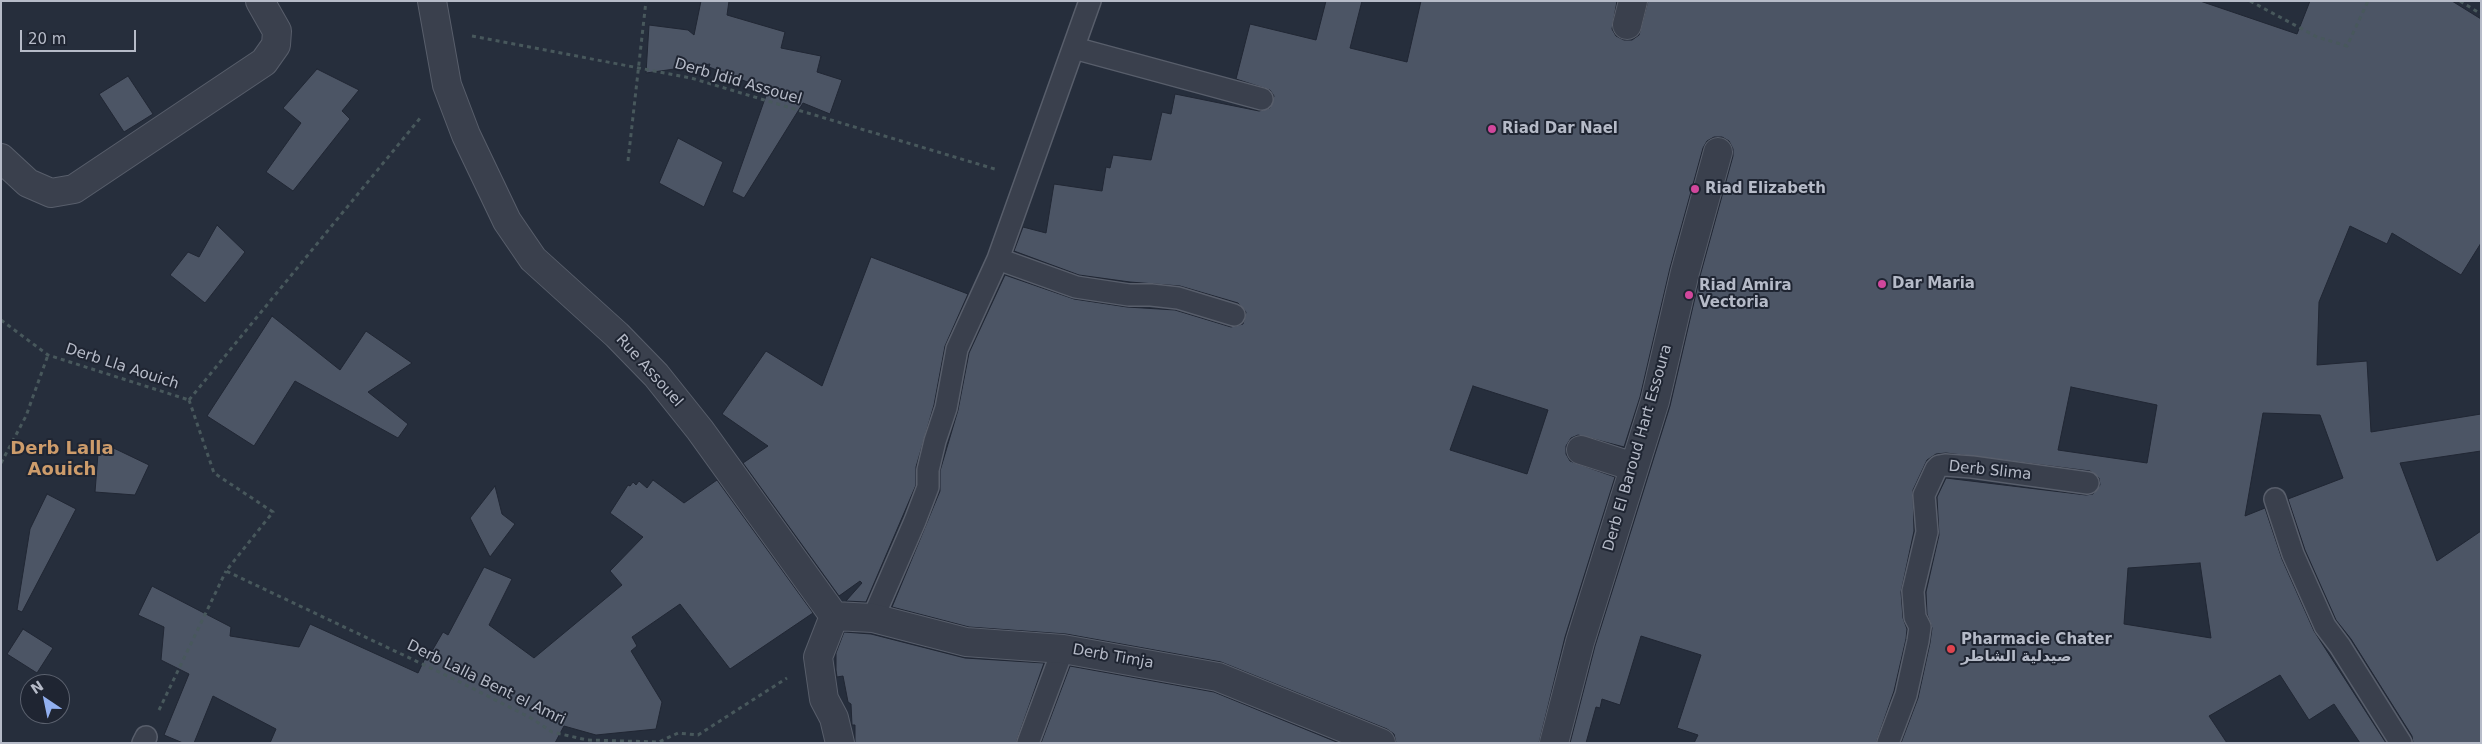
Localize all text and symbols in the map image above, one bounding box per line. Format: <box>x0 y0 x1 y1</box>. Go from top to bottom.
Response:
scale bar <box>22 20 139 52</box>
text: 20 m <box>28 30 66 48</box>
street label: Derb Jdid Assouel <box>672 55 804 109</box>
place label: Riad Dar Nael <box>1502 120 1618 138</box>
marker: Riad Dar Nael <box>1486 123 1498 135</box>
place label: Riad Elizabeth <box>1705 180 1826 198</box>
marker: Riad Elizabeth <box>1689 183 1701 195</box>
place label: Dar Maria <box>1892 275 1975 293</box>
place label: Riad Amira Vectoria <box>1699 277 1792 312</box>
marker: Dar Maria <box>1876 278 1888 290</box>
marker: Riad Amira Vectoria <box>1683 289 1695 301</box>
street label: Rue Assouel <box>612 331 686 411</box>
street label: Derb Lla Aouich <box>63 340 181 394</box>
street label: Derb El Baroud Hart Essoura <box>1600 342 1676 554</box>
district label: Derb Lalla Aouich <box>10 438 114 480</box>
street label: Derb Slima <box>1948 458 2032 484</box>
place label: Pharmacie Chater صيدلية الشاطر <box>1961 631 2112 666</box>
street label: Derb Lalla Bent el Amri <box>404 637 568 729</box>
street label: Derb Timja <box>1071 641 1155 673</box>
marker: Pharmacie Chater صيدلية الشاطر <box>1945 643 1957 655</box>
north arrow <box>20 674 70 724</box>
text: N <box>28 677 47 697</box>

